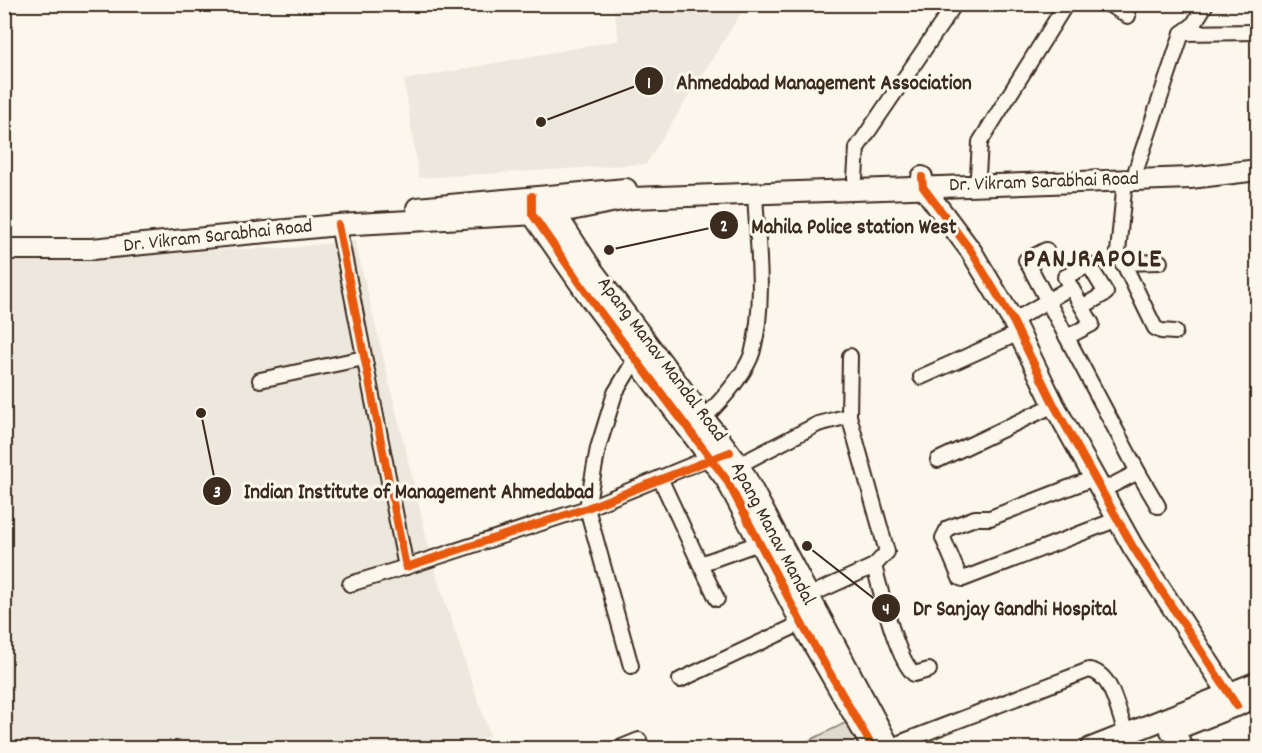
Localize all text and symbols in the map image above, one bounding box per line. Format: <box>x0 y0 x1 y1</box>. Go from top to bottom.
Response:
callout: Ahmedabad Management Association <box>634 62 984 101</box>
text: Ahmedabad Management Association <box>676 70 972 100</box>
text: 1 <box>647 72 651 97</box>
street label: Dr. Vikram Sarabhai Road <box>949 166 1139 200</box>
callout: Mahila Police station West <box>709 206 968 245</box>
street label: Dr. Vikram Sarabhai Road <box>122 213 314 261</box>
text: Mahila Police station West <box>751 214 957 244</box>
text: 2 <box>720 215 728 240</box>
district label: PANJRAPOLE <box>1023 242 1163 279</box>
street label: Apang Manav Mandal Road <box>589 271 733 449</box>
street label: Apang Manav Mandal <box>722 457 822 611</box>
callout: Indian Institute of Management Ahmedabad <box>202 471 606 510</box>
text: Indian Institute of Management Ahmedabad <box>244 479 594 509</box>
text: 3 <box>213 481 221 506</box>
callout: Dr Sanjay Gandhi Hospital <box>871 588 1129 627</box>
text: Dr Sanjay Gandhi Hospital <box>913 596 1118 626</box>
text: 4 <box>882 598 890 623</box>

